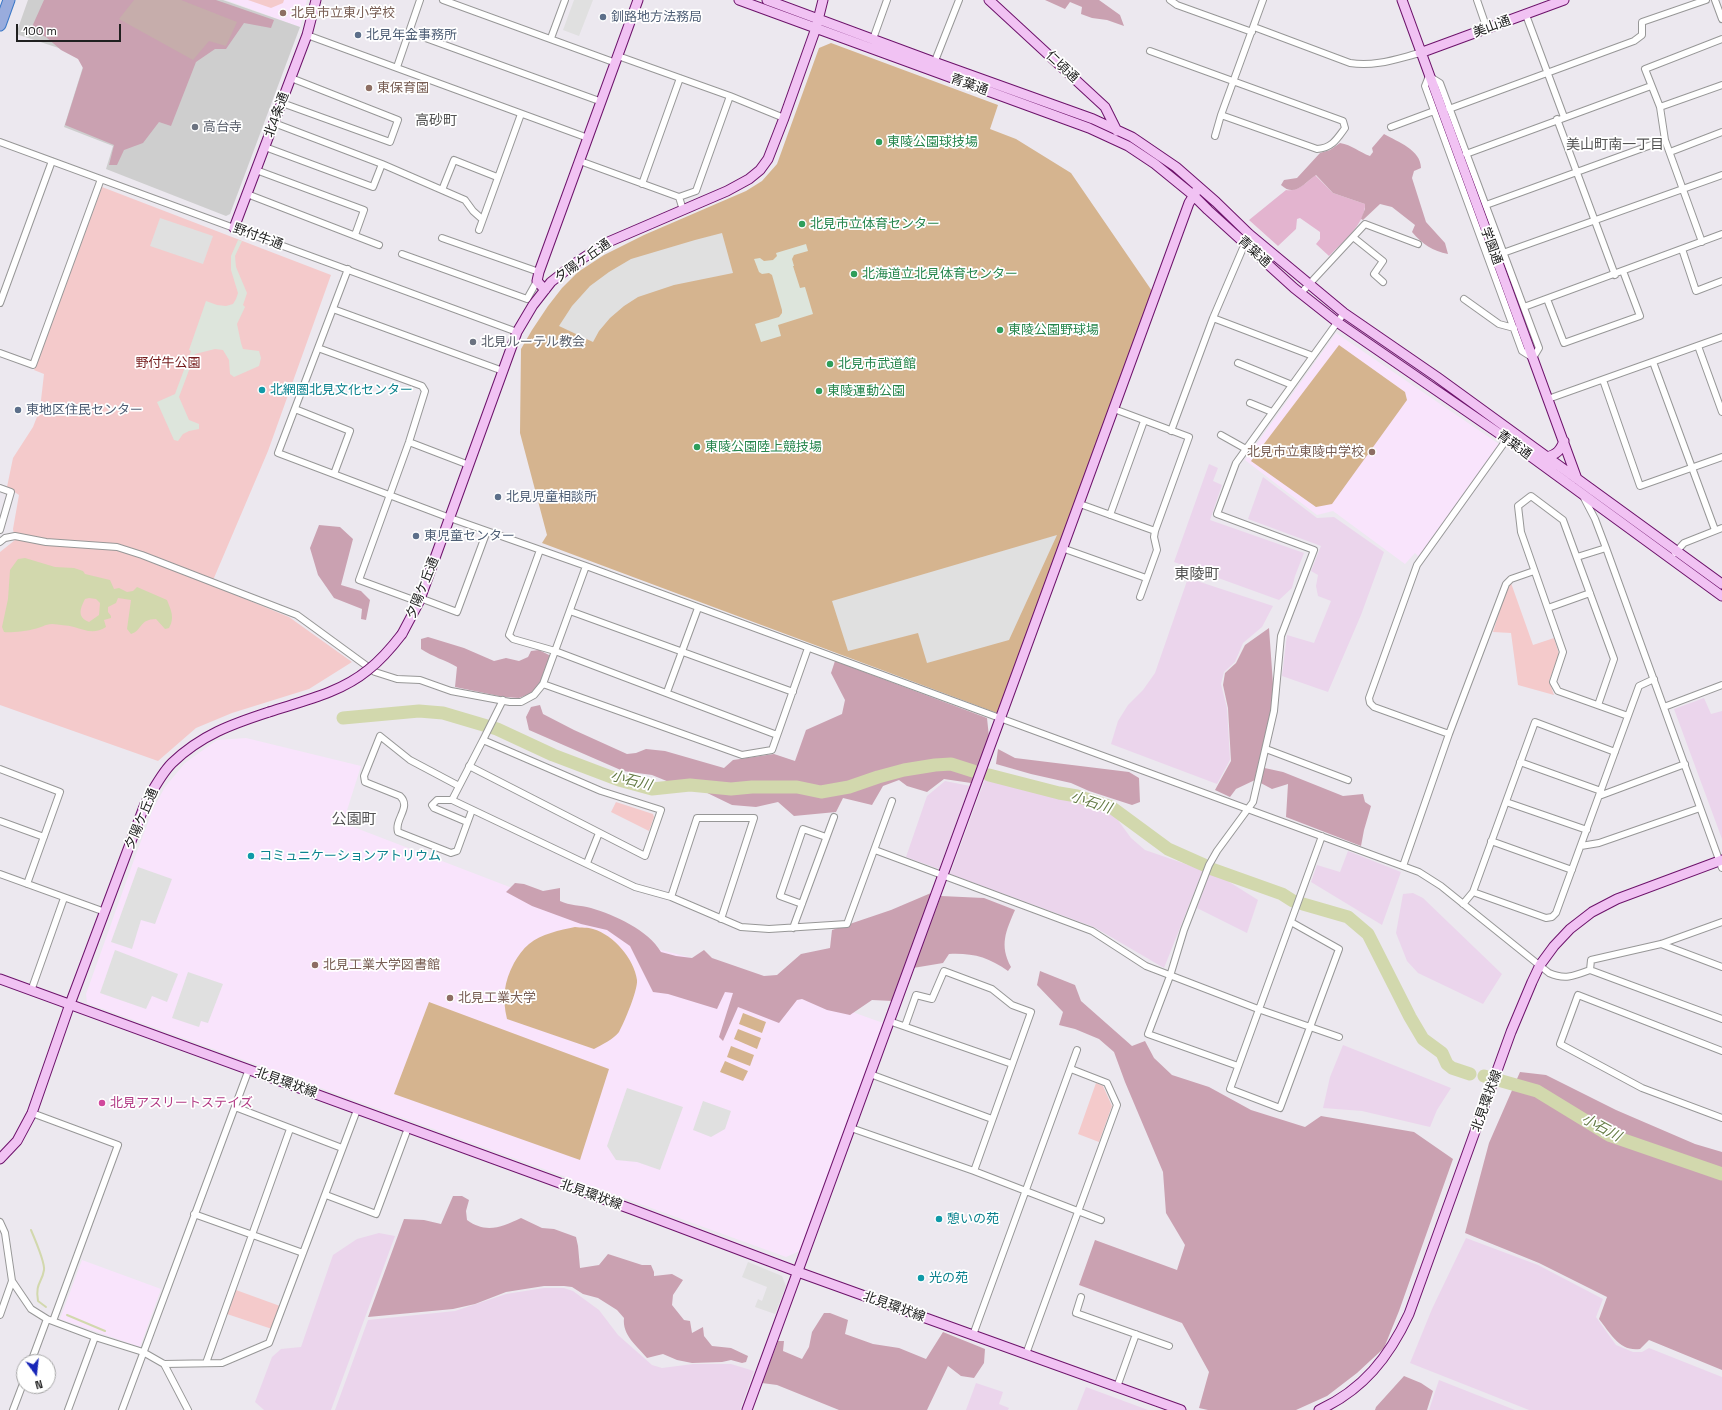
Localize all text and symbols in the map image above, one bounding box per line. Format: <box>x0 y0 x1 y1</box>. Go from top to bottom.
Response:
place label: 北見市立東小学校 <box>291 5 395 21</box>
marker: 北見市立東小学校 <box>278 8 288 18</box>
place label: 釧路地方法務局 <box>611 9 702 25</box>
marker: 釧路地方法務局 <box>598 12 608 22</box>
street label: 美山通 <box>1471 13 1513 41</box>
scale bar <box>18 16 123 42</box>
text: 100 m <box>23 23 57 39</box>
place label: 北見年金事務所 <box>366 27 457 43</box>
marker: 北見年金事務所 <box>353 30 363 40</box>
street label: 仁頃通 <box>1042 48 1082 86</box>
street label: 青葉通 <box>948 71 990 99</box>
place label: 東保育園 <box>377 80 429 96</box>
marker: 東保育園 <box>364 83 374 93</box>
street label: 北4条通 <box>262 90 292 140</box>
district label: 高砂町 <box>415 113 457 129</box>
place label: 高台寺 <box>203 119 242 135</box>
marker: 高台寺 <box>190 122 200 132</box>
place label: 東陵公園球技場 <box>887 134 978 150</box>
marker: 東陵公園球技場 <box>874 137 884 147</box>
district label: 美山町南一丁目 <box>1566 137 1664 153</box>
place label: 北見市立体育センター <box>810 216 940 232</box>
marker: 北見市立体育センター <box>797 219 807 229</box>
street label: 野付牛通 <box>231 221 285 253</box>
street label: 学園通 <box>1477 225 1505 267</box>
street label: 青葉通 <box>1234 233 1274 271</box>
street label: 夕陽ケ丘通 <box>552 236 614 286</box>
place label: 北海道立北見体育センター <box>862 266 1018 282</box>
marker: 北海道立北見体育センター <box>849 269 859 279</box>
place label: 東陵公園野球場 <box>1008 322 1099 338</box>
marker: 東陵公園野球場 <box>995 325 1005 335</box>
place label: 北見ルーテル教会 <box>481 334 585 350</box>
marker: 北見ルーテル教会 <box>468 337 478 347</box>
park label: 野付牛公園 <box>136 355 200 371</box>
place label: 北見市武道館 <box>838 356 916 372</box>
marker: 北見市武道館 <box>825 359 835 369</box>
place label: 北網圏北見文化センター <box>270 382 413 398</box>
place label: 東陵運動公園 <box>827 383 905 399</box>
marker: 北網圏北見文化センター <box>257 385 267 395</box>
marker: 東陵運動公園 <box>814 386 824 396</box>
place label: 東地区住民センター <box>26 402 143 418</box>
marker: 東地区住民センター <box>13 405 23 415</box>
street label: 青葉通 <box>1494 427 1534 463</box>
place label: 東陵公園陸上競技場 <box>705 439 822 455</box>
marker: 東陵公園陸上競技場 <box>692 442 702 452</box>
place label: 北見市立東陵中学校 <box>1247 444 1364 460</box>
marker: 北見市立東陵中学校 <box>1367 447 1377 457</box>
place label: 北見児童相談所 <box>506 489 597 505</box>
marker: 北見児童相談所 <box>493 492 503 502</box>
place label: 東児童センター <box>424 528 515 544</box>
marker: 東児童センター <box>411 531 421 541</box>
street label: 夕陽ケ丘通 <box>404 555 442 621</box>
district label: 東陵町 <box>1175 566 1219 584</box>
water label: 小石川 <box>609 768 653 794</box>
street label: 夕陽ケ丘通 <box>122 786 162 852</box>
water label: 小石川 <box>1068 789 1114 817</box>
district label: 公園町 <box>332 811 376 829</box>
place label: コミュニケーションアトリウム <box>259 848 441 864</box>
marker: コミュニケーションアトリウム <box>246 851 256 861</box>
place label: 北見工業大学図書館 <box>323 957 440 973</box>
marker: 北見工業大学図書館 <box>310 960 320 970</box>
place label: 北見工業大学 <box>458 990 536 1006</box>
marker: 北見工業大学 <box>445 993 455 1003</box>
street label: 北見環状線 <box>253 1065 319 1101</box>
street label: 北見環状線 <box>1469 1068 1505 1134</box>
place label: 北見アスリートステイズ <box>110 1095 253 1111</box>
marker: 北見アスリートステイズ <box>97 1098 107 1108</box>
water label: 小石川 <box>1579 1111 1623 1145</box>
street label: 北見環状線 <box>558 1177 624 1213</box>
place label: 憩いの苑 <box>947 1211 999 1227</box>
marker: 憩いの苑 <box>934 1214 944 1224</box>
place label: 光の苑 <box>929 1270 968 1286</box>
marker: 光の苑 <box>916 1273 926 1283</box>
street label: 北見環状線 <box>861 1289 927 1325</box>
north arrow <box>16 1354 56 1394</box>
text: N <box>33 1377 44 1392</box>

